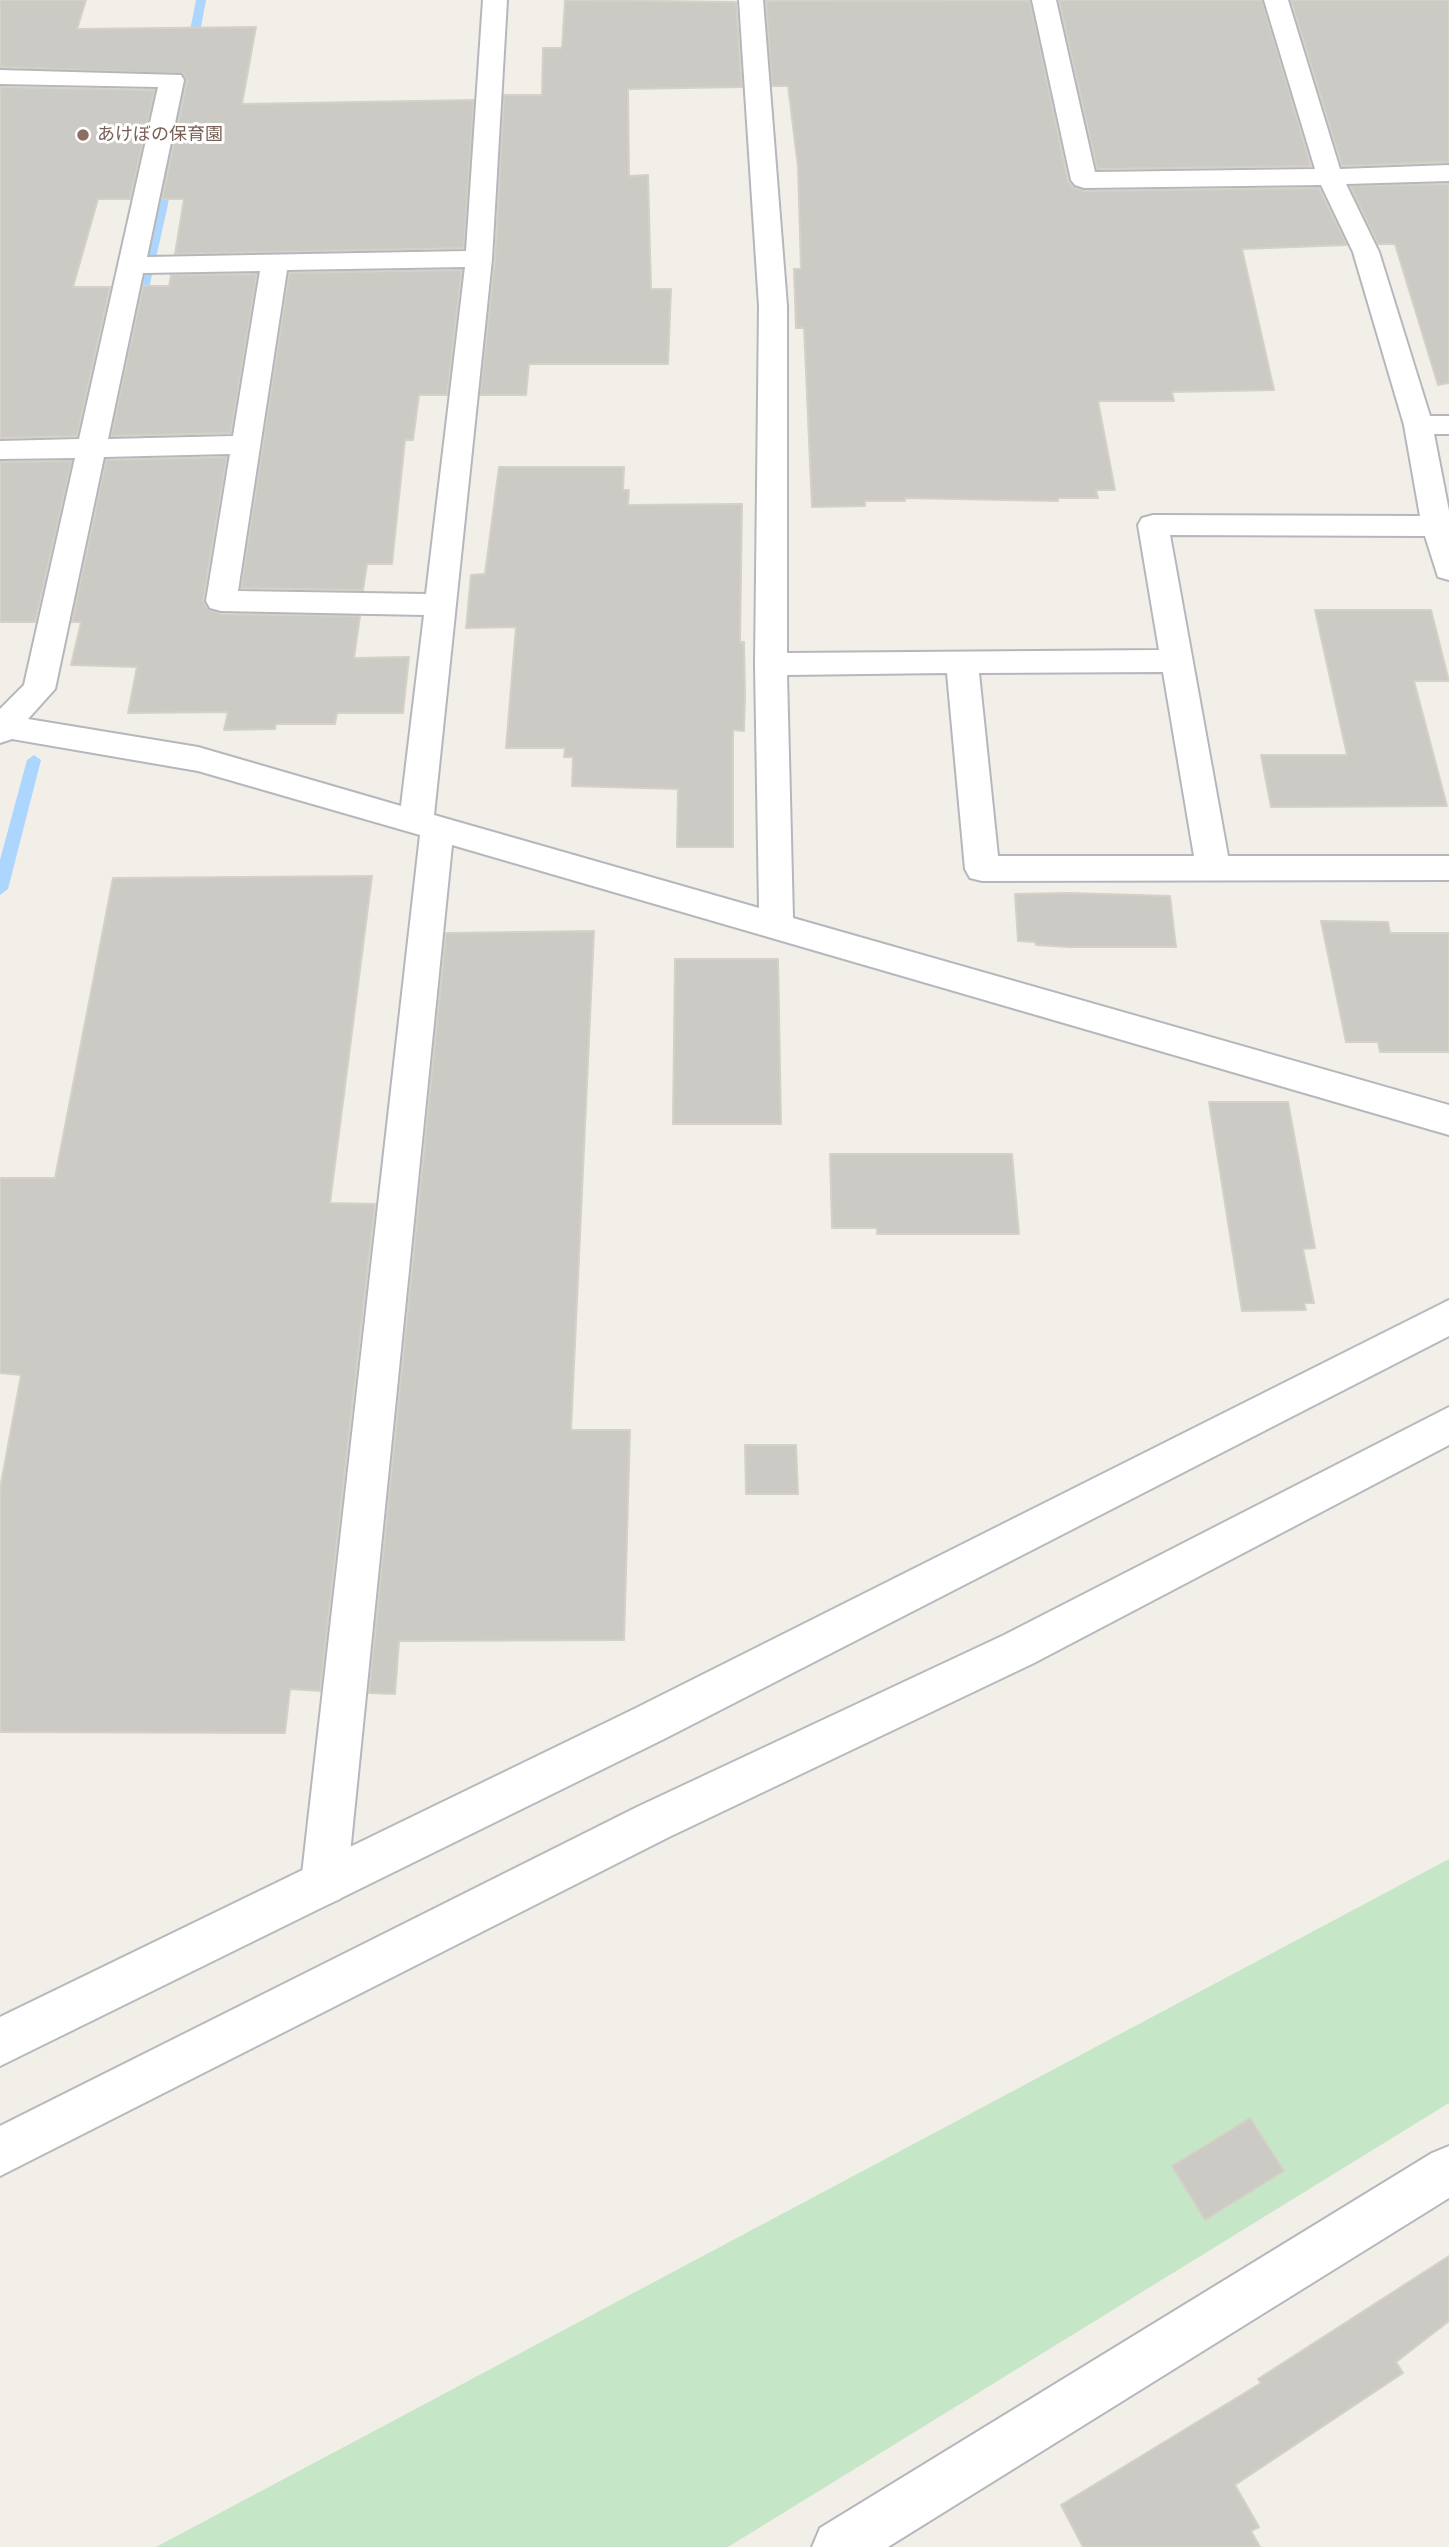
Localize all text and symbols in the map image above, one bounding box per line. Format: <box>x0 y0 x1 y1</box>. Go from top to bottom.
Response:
place label: あけぼの保育園 <box>97 124 223 146</box>
marker: あけぼの保育園 <box>75 127 91 143</box>

